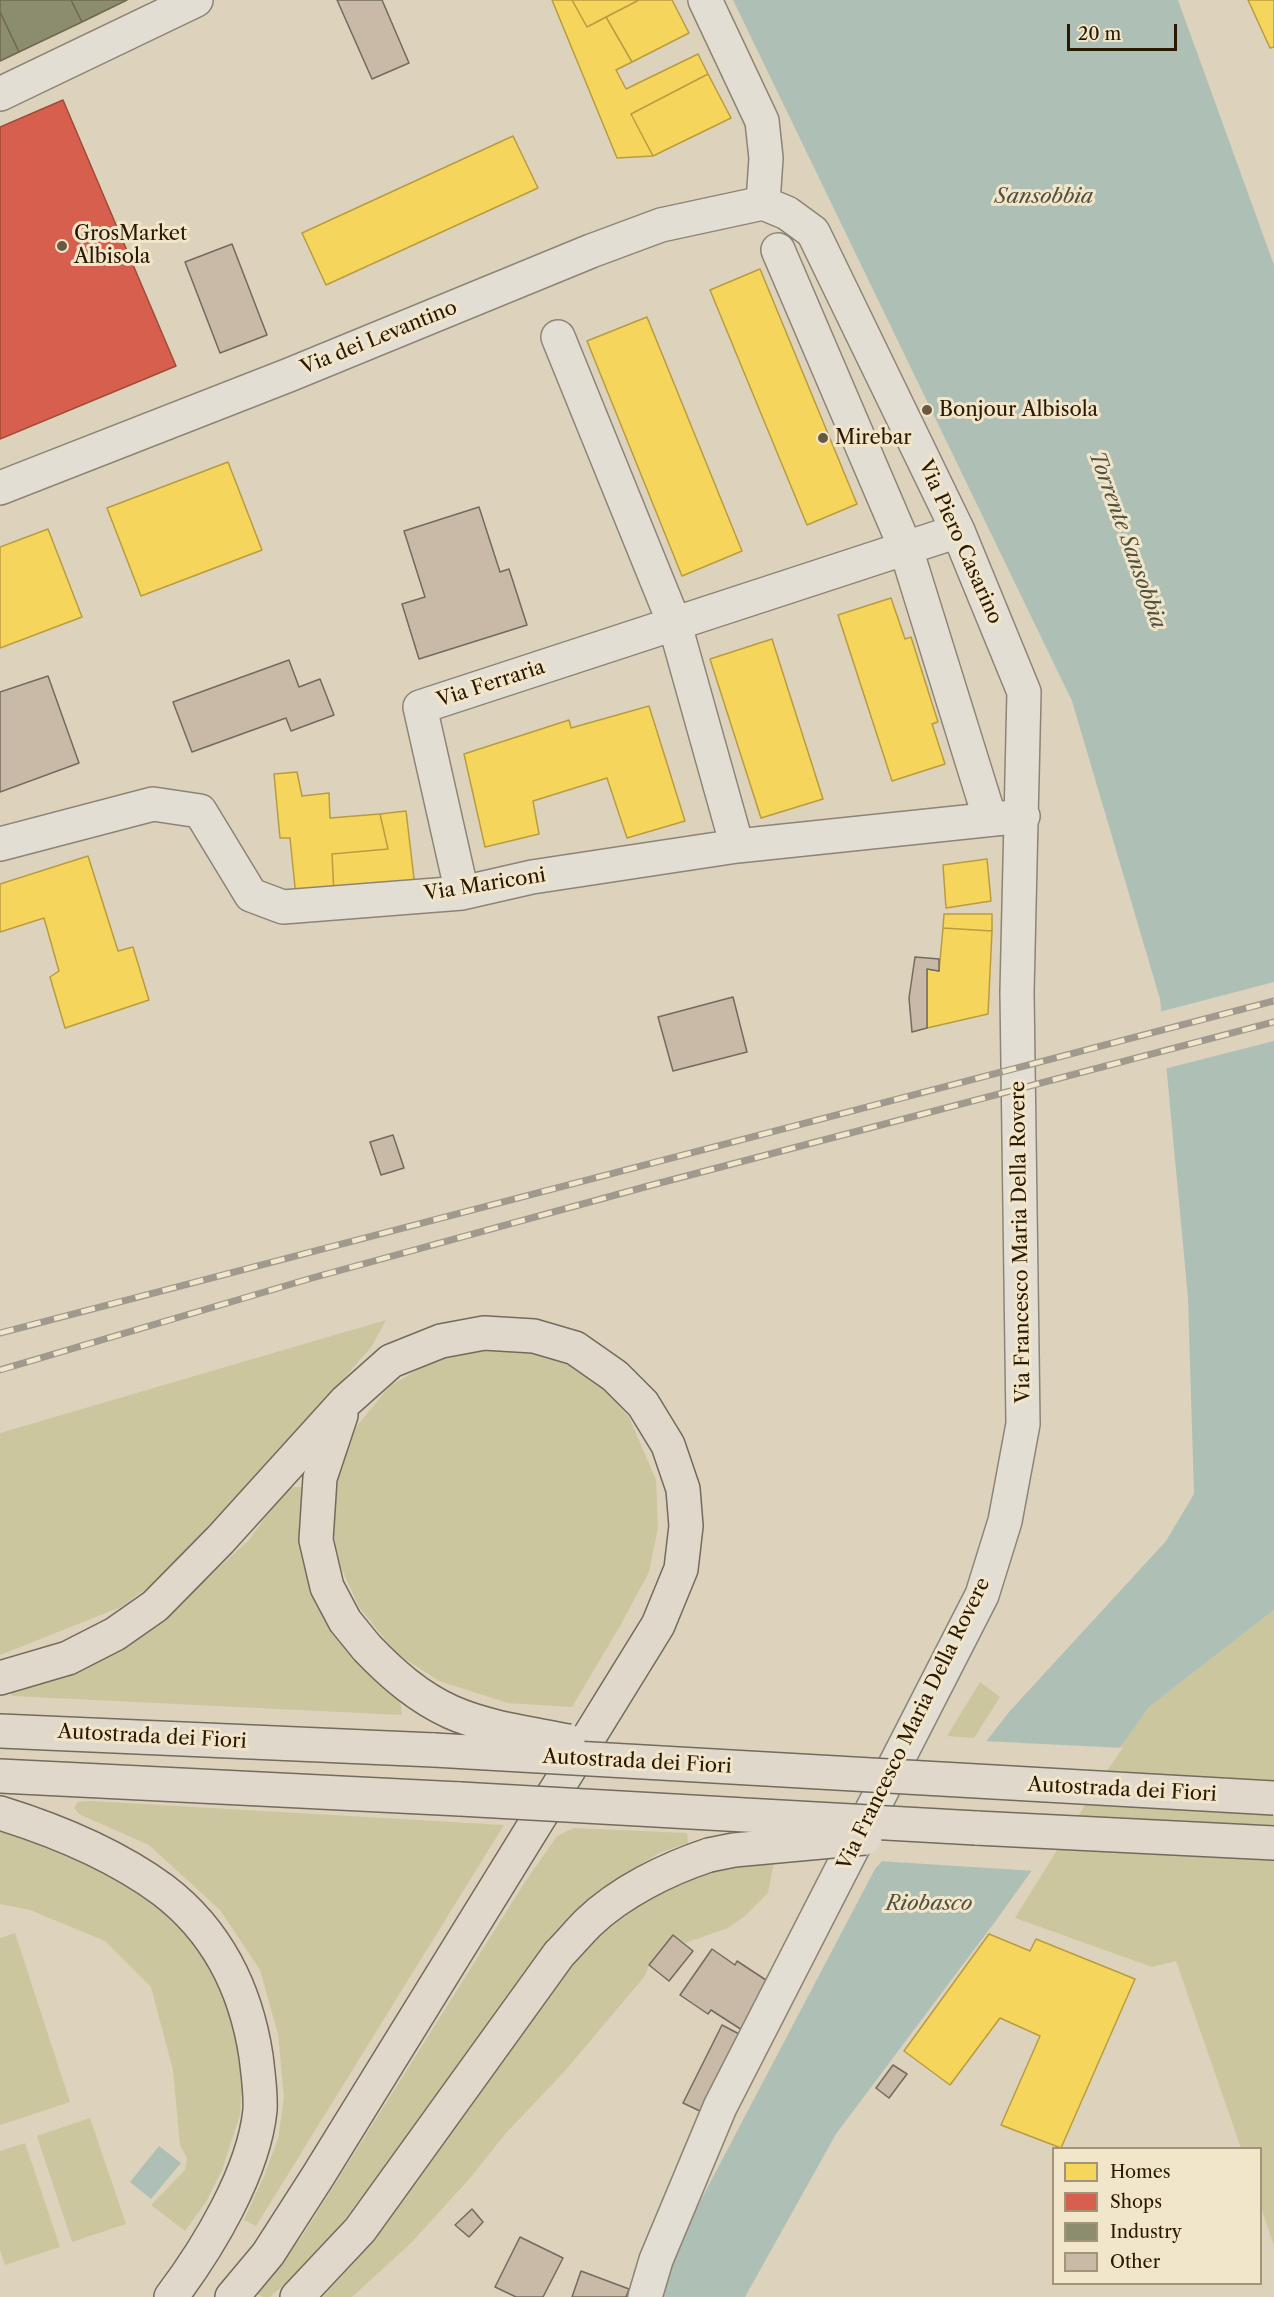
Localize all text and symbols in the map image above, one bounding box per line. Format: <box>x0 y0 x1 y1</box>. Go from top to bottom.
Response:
scale bar <box>1070 12 1180 50</box>
text: 20 m <box>1078 23 1121 45</box>
water label: Sansobbia <box>995 184 1093 210</box>
place label: GrosMarket Albisola <box>74 222 187 269</box>
marker: GrosMarket Albisola <box>55 239 69 253</box>
street label: Via dei Levantino <box>297 296 461 380</box>
place label: Bonjour Albisola <box>939 398 1098 422</box>
marker: Bonjour Albisola <box>920 403 934 417</box>
place label: Mirebar <box>835 426 912 450</box>
marker: Mirebar <box>816 431 830 445</box>
water label: Torrente Sansobbia <box>1083 448 1171 632</box>
street label: Via Piero Casarino <box>913 456 1007 628</box>
street label: Via Ferraria <box>434 655 548 713</box>
street label: Via Mariconi <box>422 864 548 906</box>
street label: Via Francesco Maria Della Rovere <box>1006 1081 1036 1403</box>
street label: Via Francesco Maria Della Rovere <box>833 1574 995 1874</box>
street label: Autostrada dei Fiori <box>57 1720 247 1754</box>
street label: Autostrada dei Fiori <box>542 1745 732 1779</box>
street label: Autostrada dei Fiori <box>1027 1773 1217 1807</box>
water label: Riobasco <box>886 1891 972 1917</box>
legend <box>1052 2147 1262 2285</box>
text: Homes <box>1110 2161 1171 2183</box>
text: Shops <box>1110 2191 1162 2213</box>
text: Industry <box>1110 2221 1182 2243</box>
text: Other <box>1110 2251 1160 2273</box>

